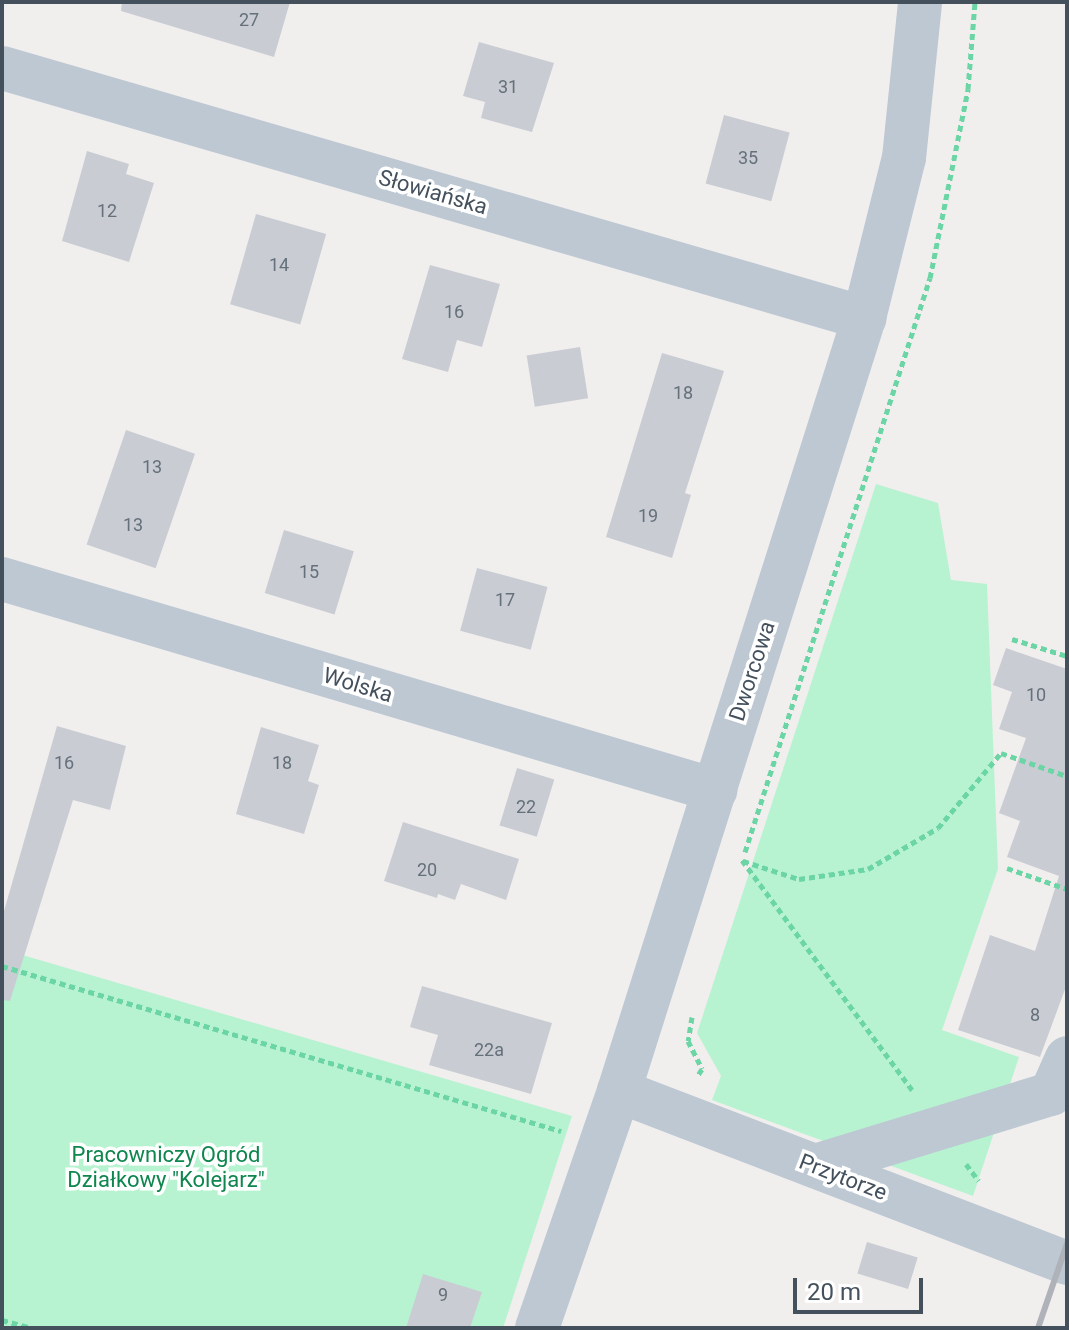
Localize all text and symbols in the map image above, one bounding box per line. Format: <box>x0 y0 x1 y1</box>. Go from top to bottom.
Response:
house number: 27 <box>239 9 259 31</box>
house number: 31 <box>498 76 518 98</box>
house number: 35 <box>738 147 758 169</box>
street label: Słowiańska <box>376 164 490 220</box>
house number: 12 <box>97 200 117 222</box>
house number: 14 <box>269 254 289 276</box>
house number: 16 <box>444 301 464 323</box>
house number: 18 <box>673 382 693 404</box>
house number: 13 <box>142 456 162 478</box>
house number: 19 <box>638 505 658 527</box>
house number: 13 <box>123 514 143 536</box>
house number: 15 <box>299 561 319 583</box>
house number: 17 <box>495 589 515 611</box>
street label: Dworcowa <box>723 618 781 724</box>
street label: Wolska <box>320 662 396 708</box>
house number: 10 <box>1026 684 1046 706</box>
house number: 16 <box>54 752 74 774</box>
house number: 18 <box>272 752 292 774</box>
house number: 22 <box>516 796 536 818</box>
house number: 20 <box>417 859 437 881</box>
house number: 8 <box>1030 1004 1040 1026</box>
house number: 22a <box>474 1039 504 1061</box>
park label: Pracowniczy Ogród Działkowy "Kolejarz" <box>67 1141 265 1192</box>
street label: Przytorze <box>795 1148 891 1206</box>
scale bar <box>797 1262 927 1312</box>
text: 20 m <box>807 1278 861 1306</box>
house number: 9 <box>438 1284 448 1306</box>

